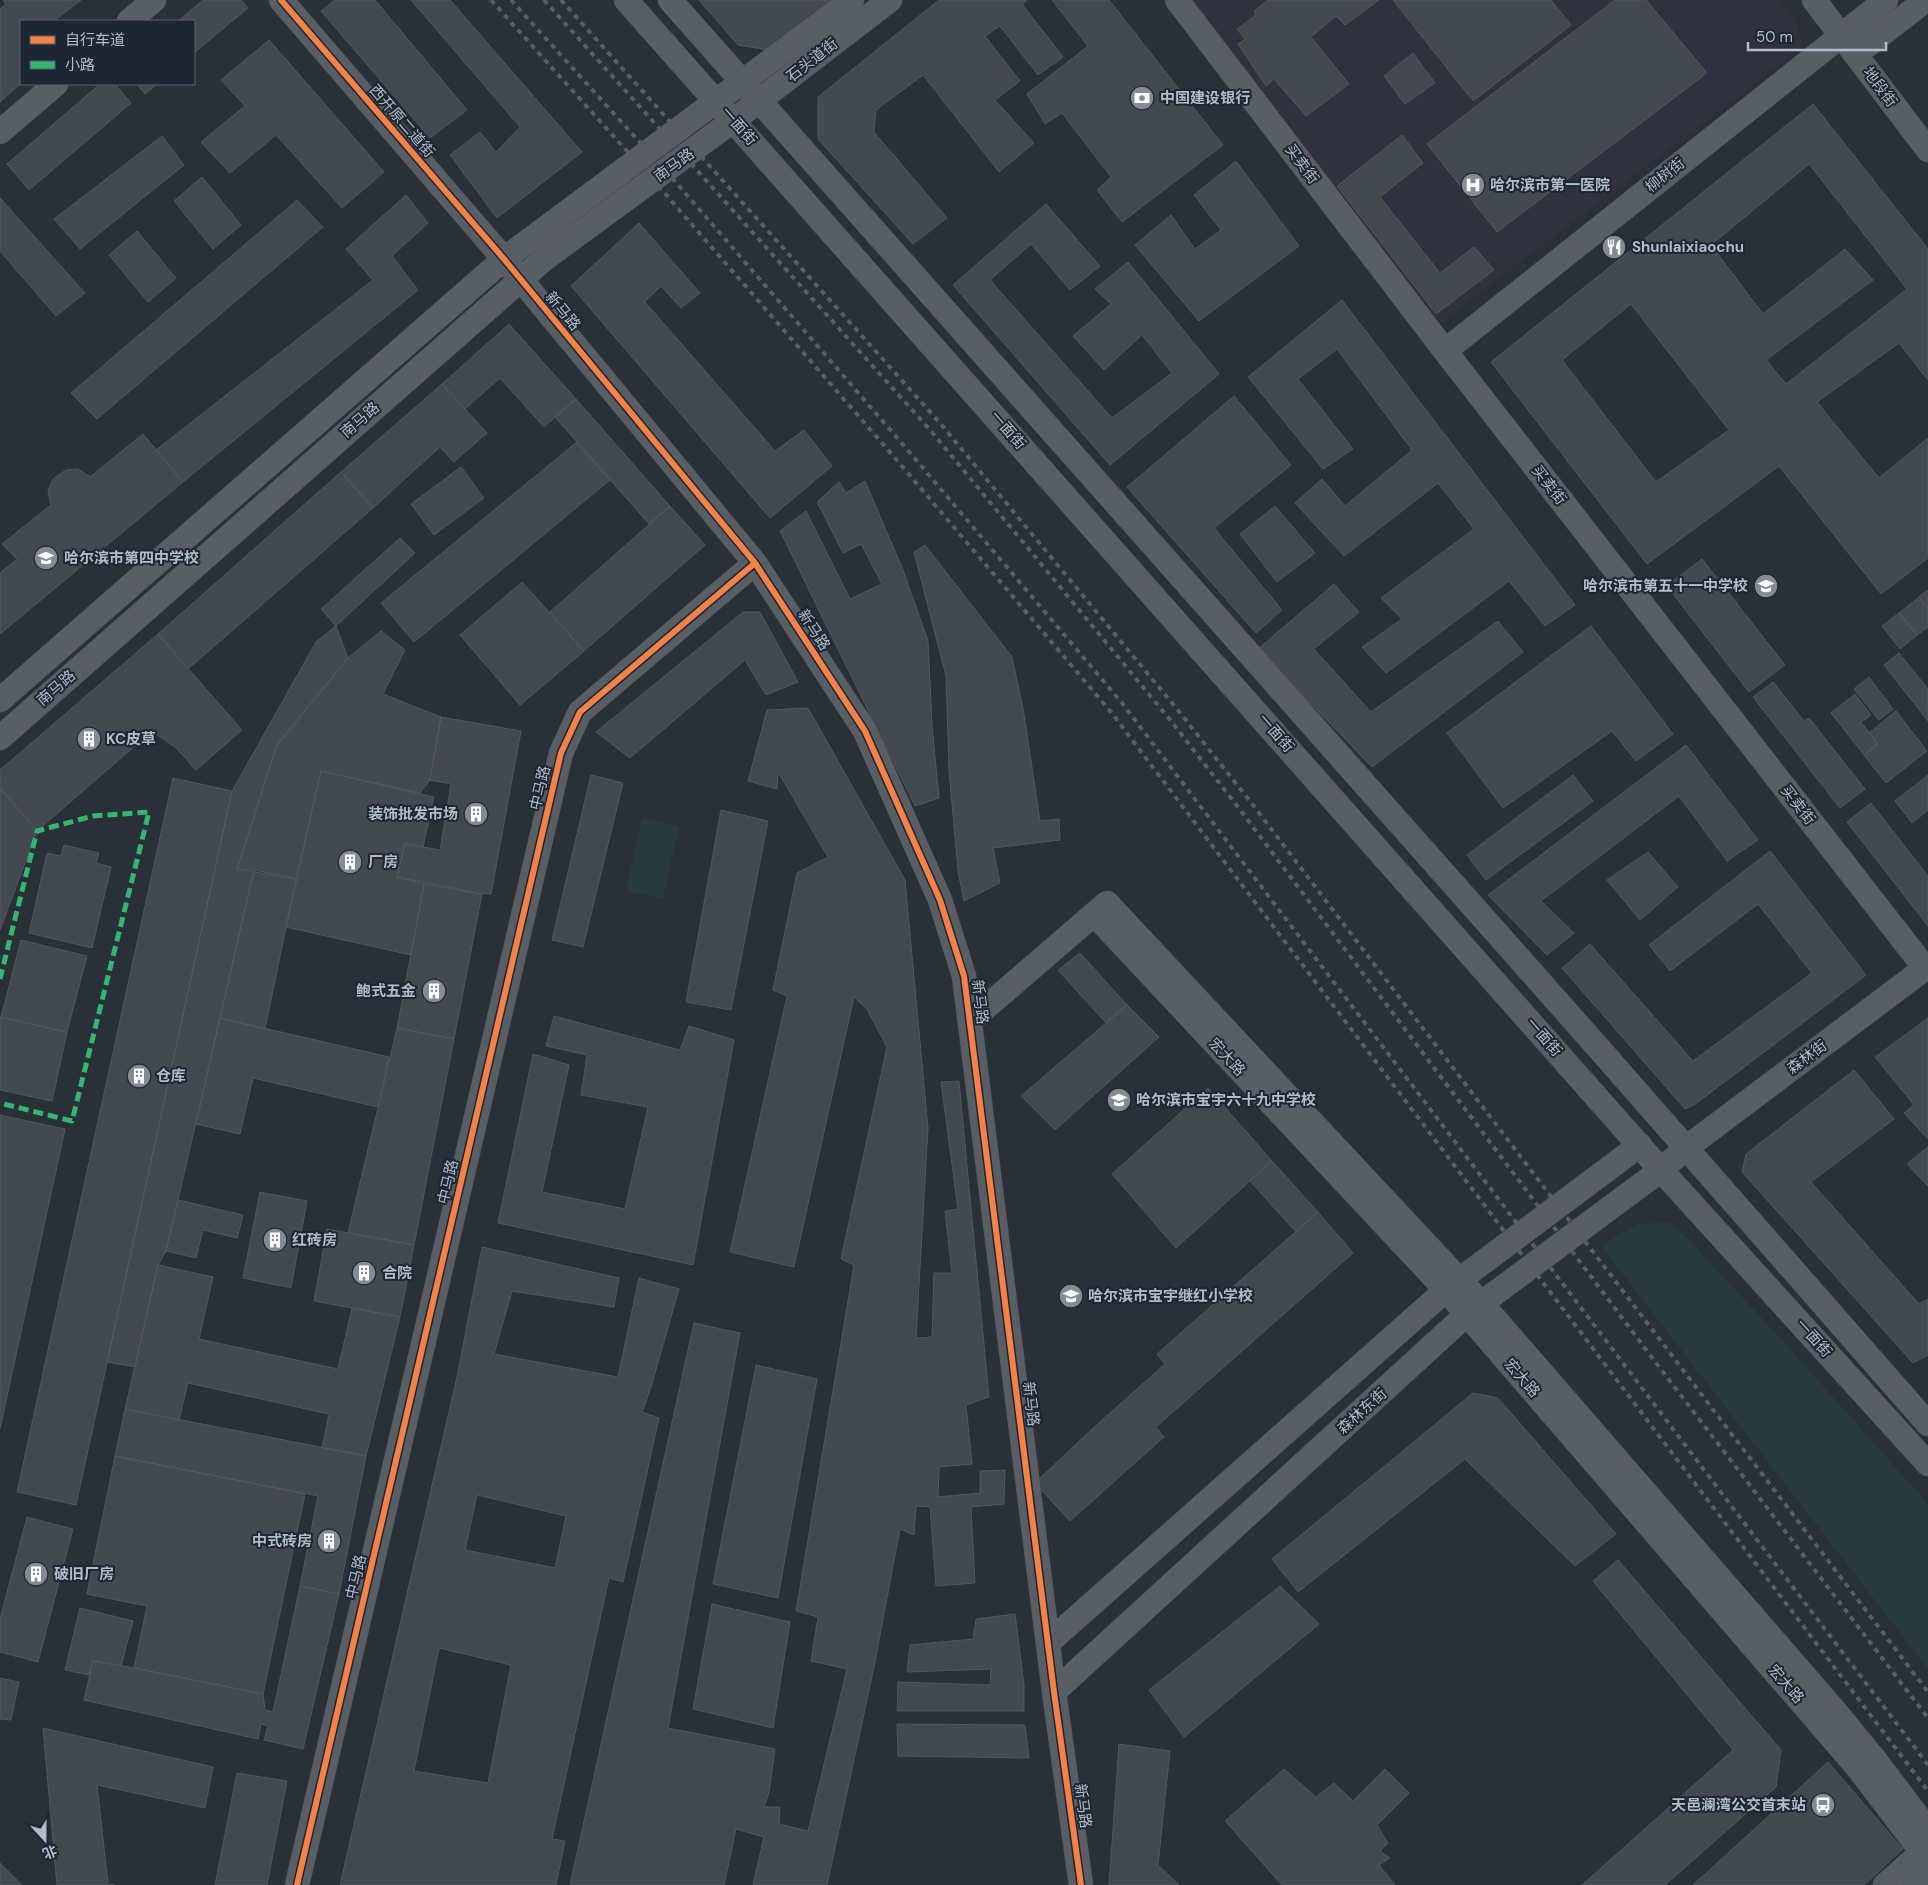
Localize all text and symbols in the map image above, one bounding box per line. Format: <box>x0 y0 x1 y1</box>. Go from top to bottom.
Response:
legend <box>20 20 195 85</box>
scale bar <box>1748 20 1886 52</box>
text: 50 m <box>1756 27 1793 47</box>
text: 自行车道 <box>65 30 125 50</box>
street label: 石头道街 <box>782 34 842 86</box>
text: 小路 <box>65 55 95 75</box>
street label: 地段街 <box>1858 63 1902 111</box>
street label: 西开原二道街 <box>365 80 439 162</box>
bank icon: 中国建设银行 <box>1129 85 1155 111</box>
place label: 中国建设银行 <box>1160 88 1250 108</box>
street label: 一面街 <box>717 102 761 150</box>
street label: 买卖街 <box>1280 140 1324 188</box>
street label: 南马路 <box>650 144 698 186</box>
street label: 柳树街 <box>1641 153 1689 197</box>
hospital icon: 哈尔滨市第一医院 <box>1460 172 1486 198</box>
place label: 哈尔滨市第一医院 <box>1490 175 1610 195</box>
restaurant icon: Shunlaixiaochu <box>1601 234 1627 260</box>
place label: Shunlaixiaochu <box>1632 237 1744 257</box>
street label: 新马路 <box>541 287 585 335</box>
street label: 南马路 <box>336 398 384 442</box>
street label: 一面街 <box>986 406 1030 454</box>
street label: 买卖街 <box>1527 461 1571 509</box>
school or university icon: 哈尔滨市第四中学校 <box>33 545 59 571</box>
place label: 哈尔滨市第四中学校 <box>64 548 199 568</box>
school or university icon: 哈尔滨市第五十一中学校 <box>1753 573 1779 599</box>
place label: 哈尔滨市第五十一中学校 <box>1583 576 1748 596</box>
street label: 新马路 <box>793 606 835 654</box>
street label: 南马路 <box>32 666 80 710</box>
street label: 一面街 <box>1254 709 1298 757</box>
building icon: KC皮草 <box>76 726 102 752</box>
place label: KC皮草 <box>106 729 156 749</box>
street label: 中马路 <box>525 764 555 812</box>
street label: 买卖街 <box>1776 781 1820 829</box>
building icon: 装饰批发市场 <box>463 801 489 827</box>
place label: 装饰批发市场 <box>368 804 458 824</box>
building icon: 厂房 <box>337 849 363 875</box>
place label: 厂房 <box>368 852 398 872</box>
building icon: 鲍式五金 <box>421 978 447 1004</box>
street label: 新马路 <box>967 978 993 1026</box>
place label: 鲍式五金 <box>356 981 416 1001</box>
street label: 一面街 <box>1522 1013 1566 1061</box>
street label: 宏大路 <box>1204 1034 1250 1080</box>
street label: 森林街 <box>1783 1035 1831 1079</box>
building icon: 仓库 <box>126 1063 152 1089</box>
place label: 仓库 <box>156 1066 186 1086</box>
school or university icon: 哈尔滨市宝宇六十九中学校 <box>1106 1087 1132 1113</box>
place label: 哈尔滨市宝宇六十九中学校 <box>1136 1090 1316 1110</box>
street label: 中马路 <box>433 1158 463 1206</box>
building icon: 红砖房 <box>262 1227 288 1253</box>
place label: 红砖房 <box>292 1230 337 1250</box>
building icon: 合院 <box>351 1260 377 1286</box>
place label: 合院 <box>382 1263 412 1283</box>
school or university icon: 哈尔滨市宝宇继红小学校 <box>1058 1283 1084 1309</box>
place label: 哈尔滨市宝宇继红小学校 <box>1088 1286 1253 1306</box>
street label: 一面街 <box>1792 1315 1836 1361</box>
street label: 宏大路 <box>1500 1354 1544 1402</box>
street label: 新马路 <box>1018 1380 1044 1428</box>
street label: 森林东街 <box>1333 1383 1391 1439</box>
building icon: 中式砖房 <box>316 1528 342 1554</box>
place label: 中式砖房 <box>252 1531 312 1551</box>
street label: 中马路 <box>341 1553 371 1601</box>
building icon: 破旧厂房 <box>23 1561 49 1587</box>
place label: 破旧厂房 <box>54 1564 114 1584</box>
street label: 宏大路 <box>1764 1660 1808 1708</box>
street label: 新马路 <box>1070 1782 1096 1830</box>
bus stop icon: 天邑澜湾公交首末站 <box>1810 1792 1836 1818</box>
place label: 天邑澜湾公交首末站 <box>1671 1795 1806 1815</box>
north arrow <box>20 1815 70 1865</box>
text: 北 <box>40 1841 59 1863</box>

